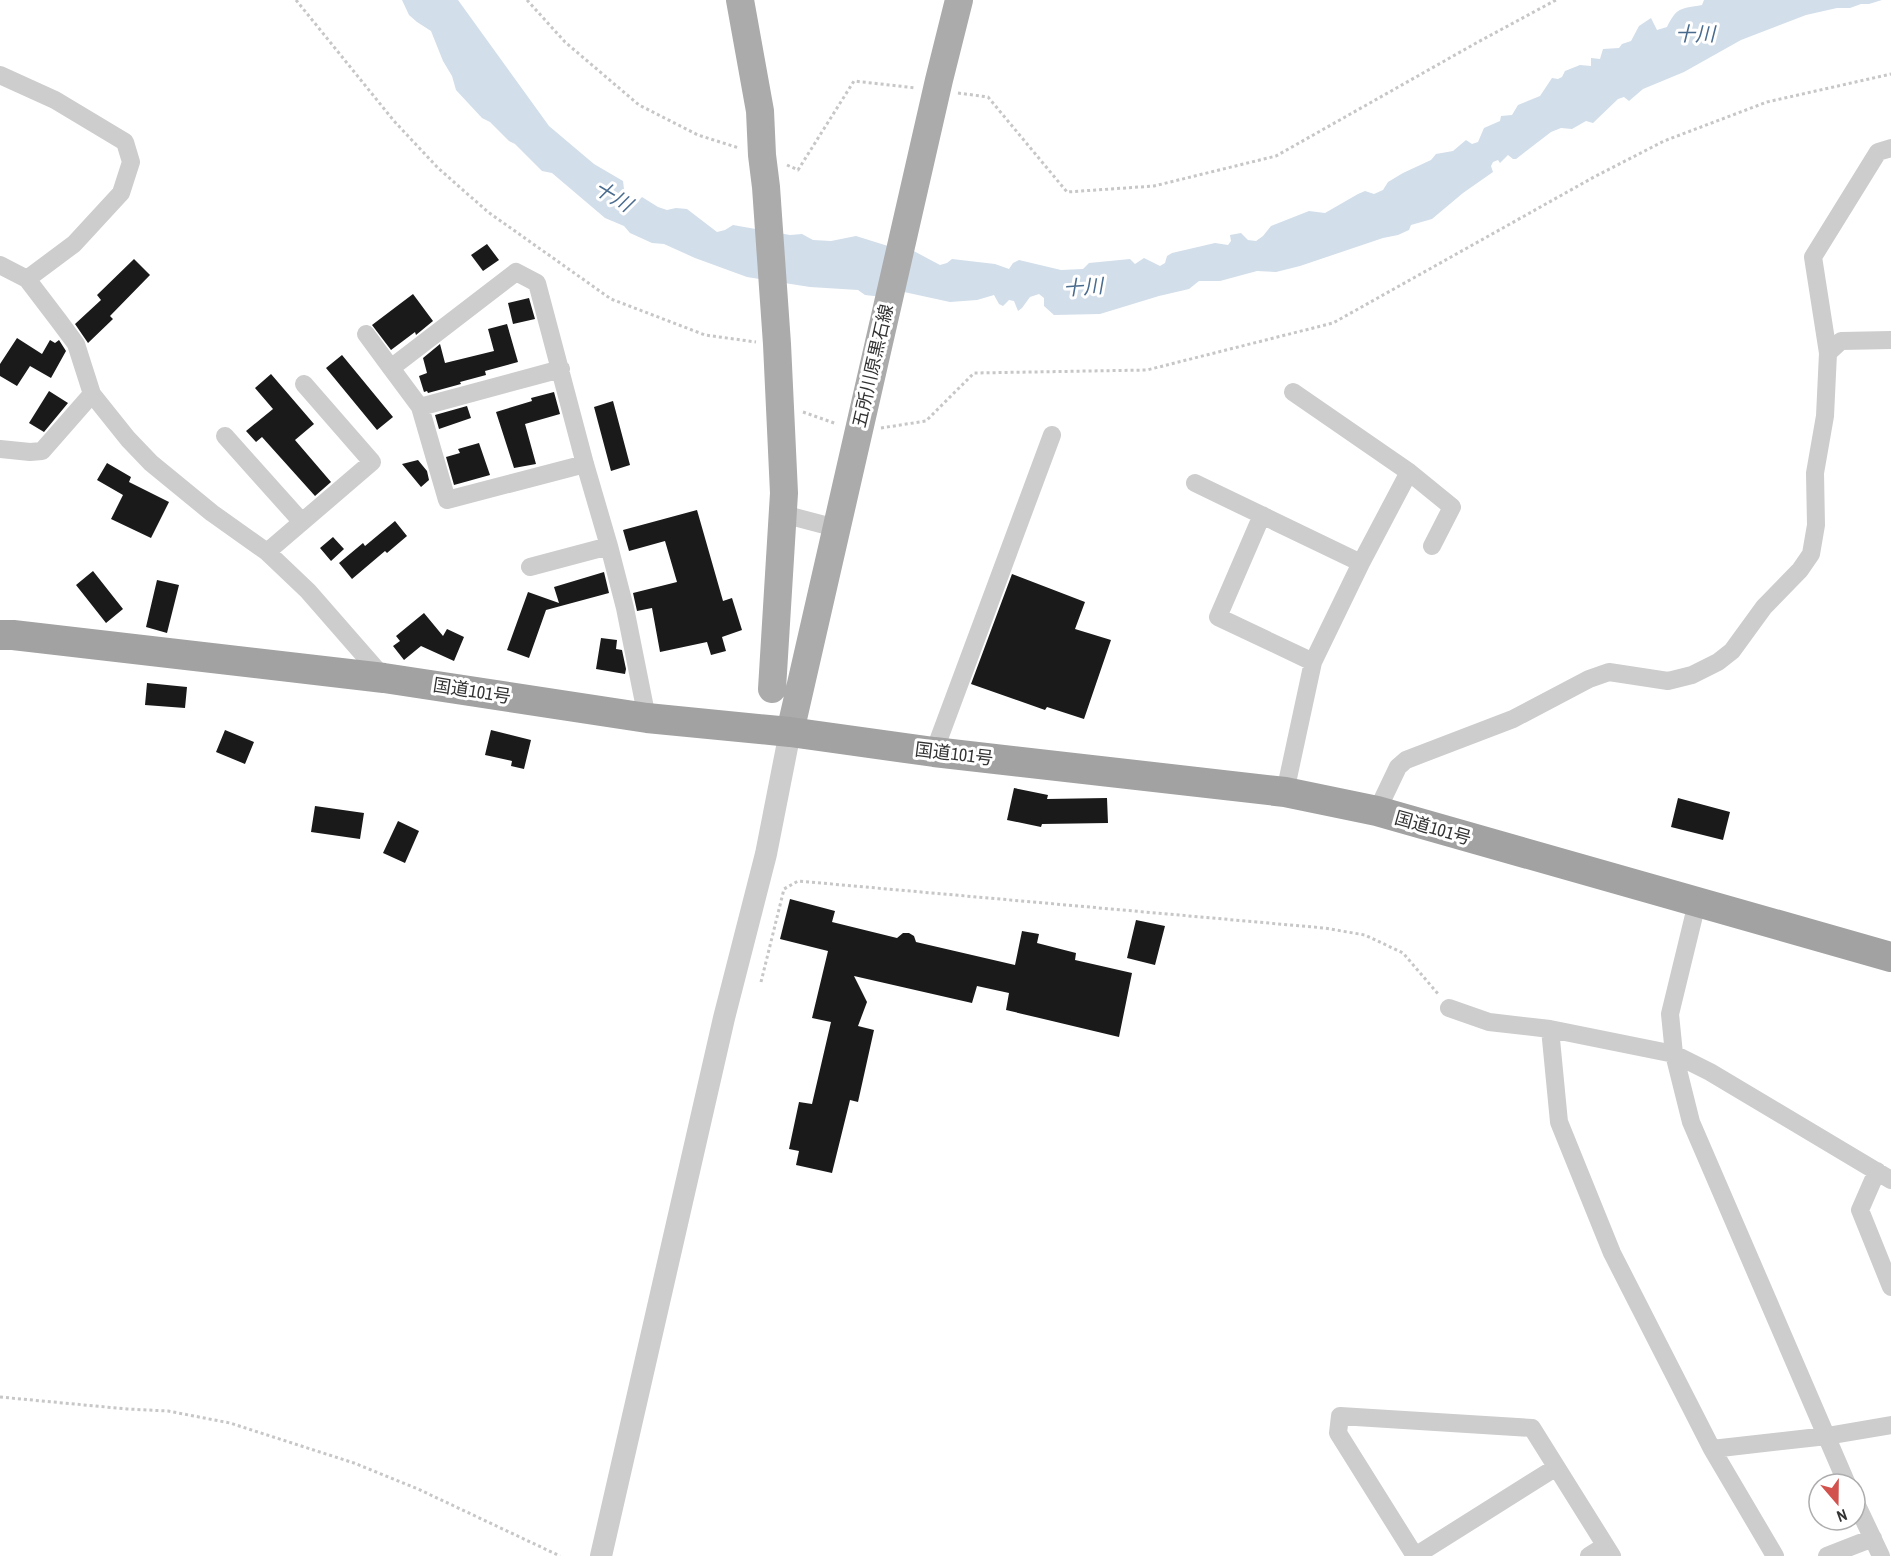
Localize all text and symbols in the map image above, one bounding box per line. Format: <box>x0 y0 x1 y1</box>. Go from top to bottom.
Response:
water label: 十川 <box>1675 20 1717 47</box>
water label: 十川 <box>589 174 639 218</box>
water label: 十川 <box>1062 271 1106 301</box>
street label: 五所川原黒石線 <box>846 302 899 430</box>
street label: 国道101号 <box>431 672 513 709</box>
street label: 国道101号 <box>914 736 995 771</box>
street label: 国道101号 <box>1392 805 1474 850</box>
north arrow <box>1807 1472 1867 1532</box>
text: N <box>1834 1504 1850 1528</box>

